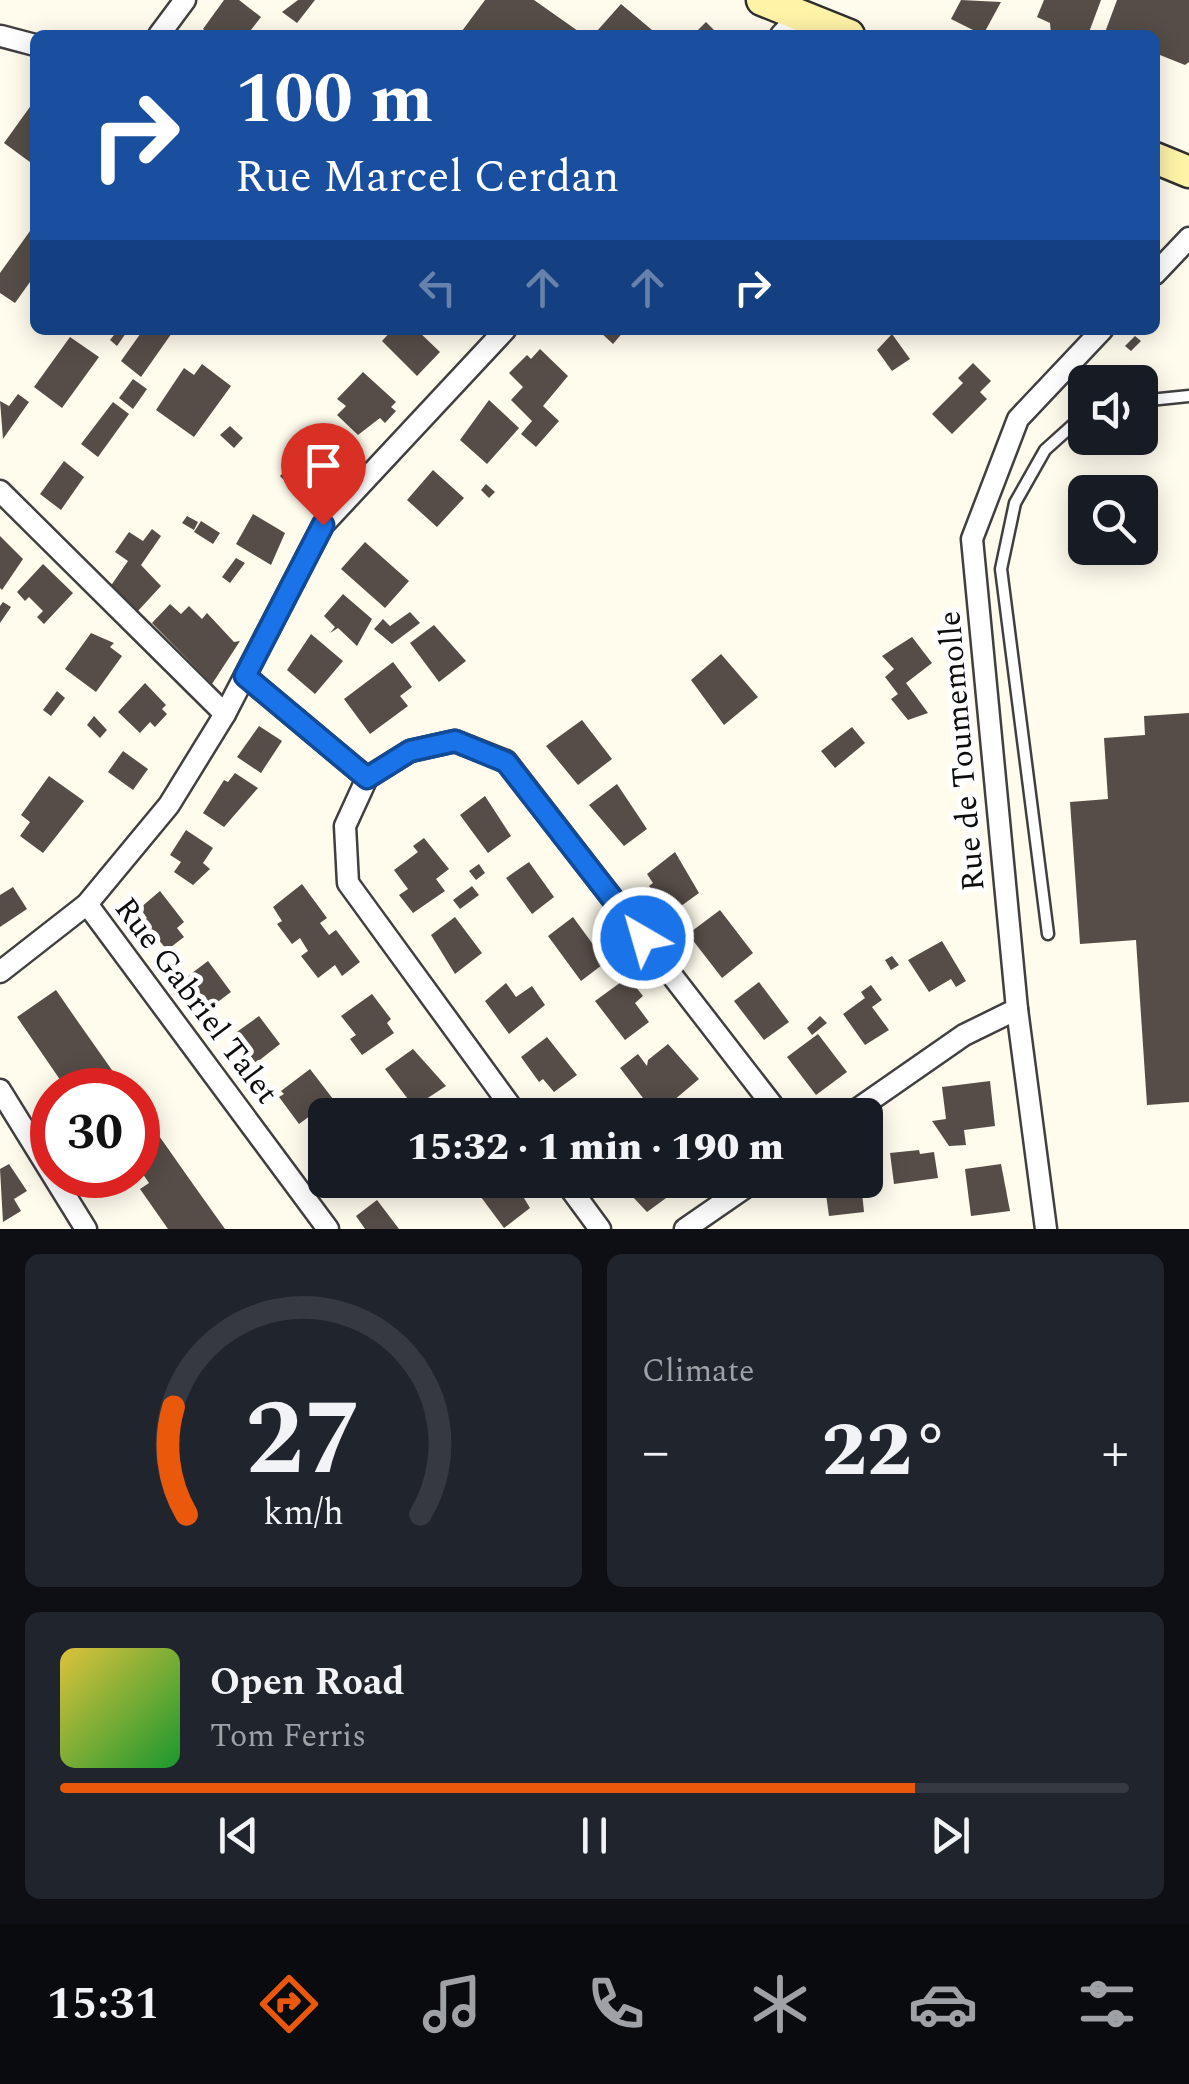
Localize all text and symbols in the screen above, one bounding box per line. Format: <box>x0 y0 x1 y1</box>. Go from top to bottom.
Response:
text: 100 m <box>235 47 433 153</box>
icon: right <box>70 70 200 200</box>
text: Rue Marcel Cerdan <box>235 143 620 212</box>
icon: left <box>410 260 465 315</box>
icon: ahead <box>515 260 570 315</box>
icon: ahead <box>620 260 675 315</box>
icon: right <box>725 260 780 315</box>
map controls <box>1068 365 1158 565</box>
button: sound <box>1068 365 1158 455</box>
pin <box>281 423 366 526</box>
icon: arrive <box>296 438 351 493</box>
button: search <box>1068 475 1158 565</box>
street label: Rue de Toumemolle <box>925 609 999 893</box>
position arrow <box>591 886 695 990</box>
street label: Rue Gabriel Talet <box>102 887 290 1115</box>
speed limit sign: 30 <box>30 1068 160 1198</box>
text: 15:32 · 1 min · 190 m <box>407 1119 784 1177</box>
text: Climate <box>642 1347 754 1396</box>
text: 27 <box>245 1362 362 1520</box>
text: 22° <box>822 1395 949 1509</box>
text: − <box>642 1411 670 1494</box>
text: + <box>1101 1411 1129 1494</box>
text: km/h <box>263 1486 344 1541</box>
text: Open Road <box>210 1654 405 1712</box>
text: Tom Ferris <box>210 1712 366 1761</box>
icon: previous <box>211 1808 266 1863</box>
icon: pause <box>567 1808 622 1863</box>
icon: next <box>923 1808 978 1863</box>
icon: directions <box>254 1969 324 2039</box>
icon: music <box>417 1969 487 2039</box>
icon: phone <box>581 1969 651 2039</box>
icon: climate <box>745 1969 815 2039</box>
icon: car <box>908 1969 978 2039</box>
icon: filters <box>1072 1969 1142 2039</box>
text: 15:31 <box>47 1970 160 2039</box>

